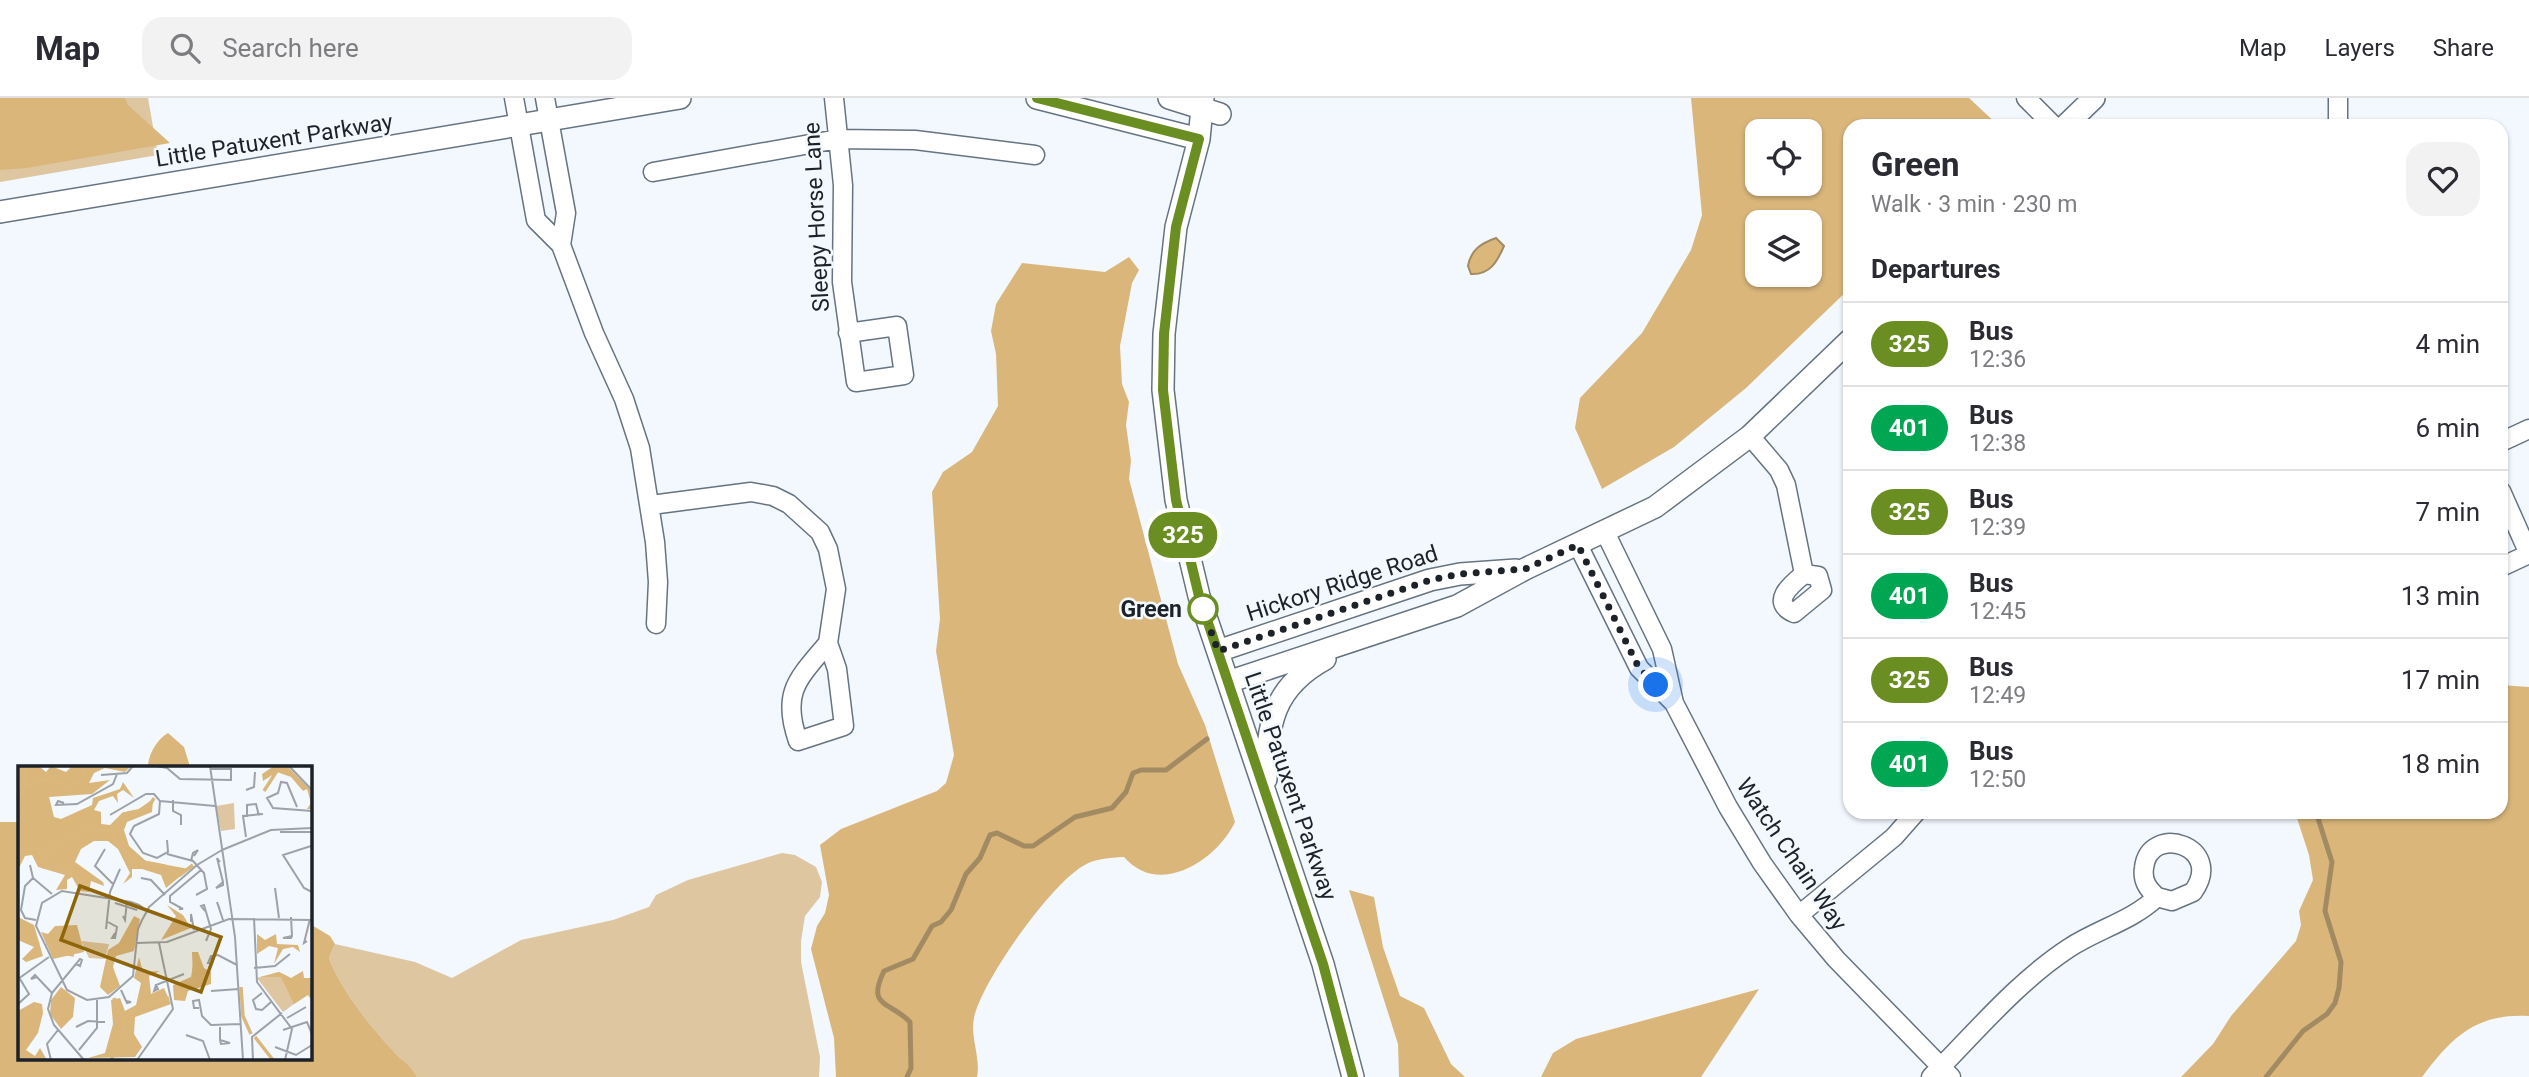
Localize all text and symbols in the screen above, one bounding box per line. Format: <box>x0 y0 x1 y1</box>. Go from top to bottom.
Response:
search box <box>142 17 632 80</box>
text: Map <box>35 29 100 68</box>
icon: search <box>166 29 204 67</box>
text: Search here <box>222 33 359 63</box>
text: Map <box>2239 34 2287 62</box>
text: Layers <box>2325 34 2395 62</box>
text: Share <box>2433 34 2494 62</box>
street label: Little Patuxent Parkway <box>154 108 395 173</box>
map controls <box>1745 119 1822 287</box>
button: locate <box>1745 119 1822 196</box>
street label: Sleepy Horse Lane <box>798 121 835 313</box>
button: heart <box>2406 142 2480 216</box>
text: Green <box>1871 145 1959 184</box>
text: Walk · 3 min · 230 m <box>1871 191 2077 218</box>
button: layers <box>1745 210 1822 287</box>
text: Departures <box>1871 254 2001 284</box>
text: Bus <box>1969 316 2014 346</box>
text: 4 min <box>2415 329 2480 359</box>
text: 325 <box>1889 330 1930 358</box>
text: 12:36 <box>1969 346 2026 373</box>
text: Bus <box>1969 400 2014 430</box>
text: 6 min <box>2415 413 2480 443</box>
text: 401 <box>1889 414 1930 442</box>
text: 12:38 <box>1969 430 2026 457</box>
text: Bus <box>1969 484 2014 514</box>
text: 7 min <box>2415 497 2480 527</box>
text: 325 <box>1889 498 1930 526</box>
line badge: 325 <box>1143 512 1223 558</box>
text: 12:39 <box>1969 514 2026 541</box>
text: 325 <box>1162 521 1204 549</box>
street label: Hickory Ridge Road <box>1243 540 1441 627</box>
text: Bus <box>1969 568 2014 598</box>
text: 13 min <box>2401 581 2480 611</box>
text: 401 <box>1889 582 1930 610</box>
marker: Green <box>1188 594 1218 624</box>
place label: Green <box>1120 596 1182 623</box>
text: 12:45 <box>1969 598 2026 625</box>
text: Bus <box>1969 652 2014 682</box>
text: 17 min <box>2401 665 2480 695</box>
text: 325 <box>1889 666 1930 694</box>
your location <box>1638 667 1673 702</box>
street label: Little Patuxent Parkway <box>1239 668 1342 904</box>
text: 12:49 <box>1969 682 2026 709</box>
text: Bus <box>1969 736 2014 766</box>
text: 18 min <box>2401 749 2480 779</box>
text: 401 <box>1889 750 1930 778</box>
inset map <box>18 766 312 1060</box>
text: 12:50 <box>1969 766 2026 793</box>
street label: Watch Chain Way <box>1731 773 1853 936</box>

